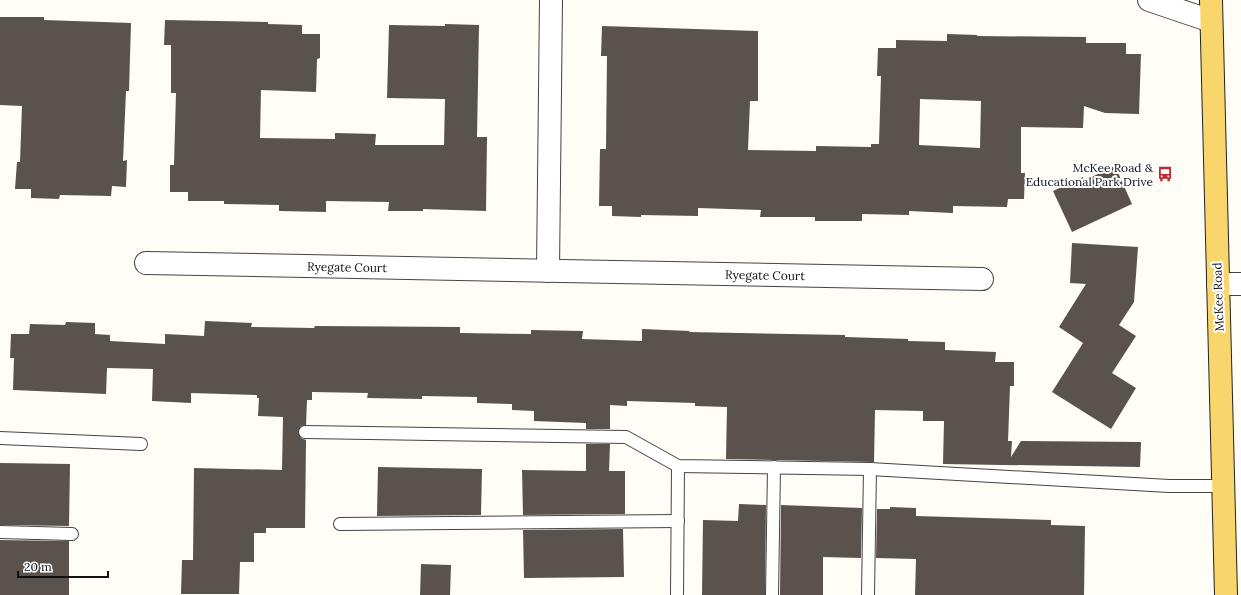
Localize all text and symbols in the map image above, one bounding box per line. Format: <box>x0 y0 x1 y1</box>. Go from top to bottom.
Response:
place label: McKee Road & Educational Park Drive <box>1026 160 1154 189</box>
bus stop icon: McKee Road & Educational Park Drive <box>1156 165 1174 183</box>
street label: Ryegate Court <box>307 259 387 275</box>
street label: McKee Road <box>1209 262 1227 332</box>
street label: Ryegate Court <box>725 267 805 283</box>
scale bar <box>18 553 108 579</box>
text: 20 m <box>24 559 52 574</box>

